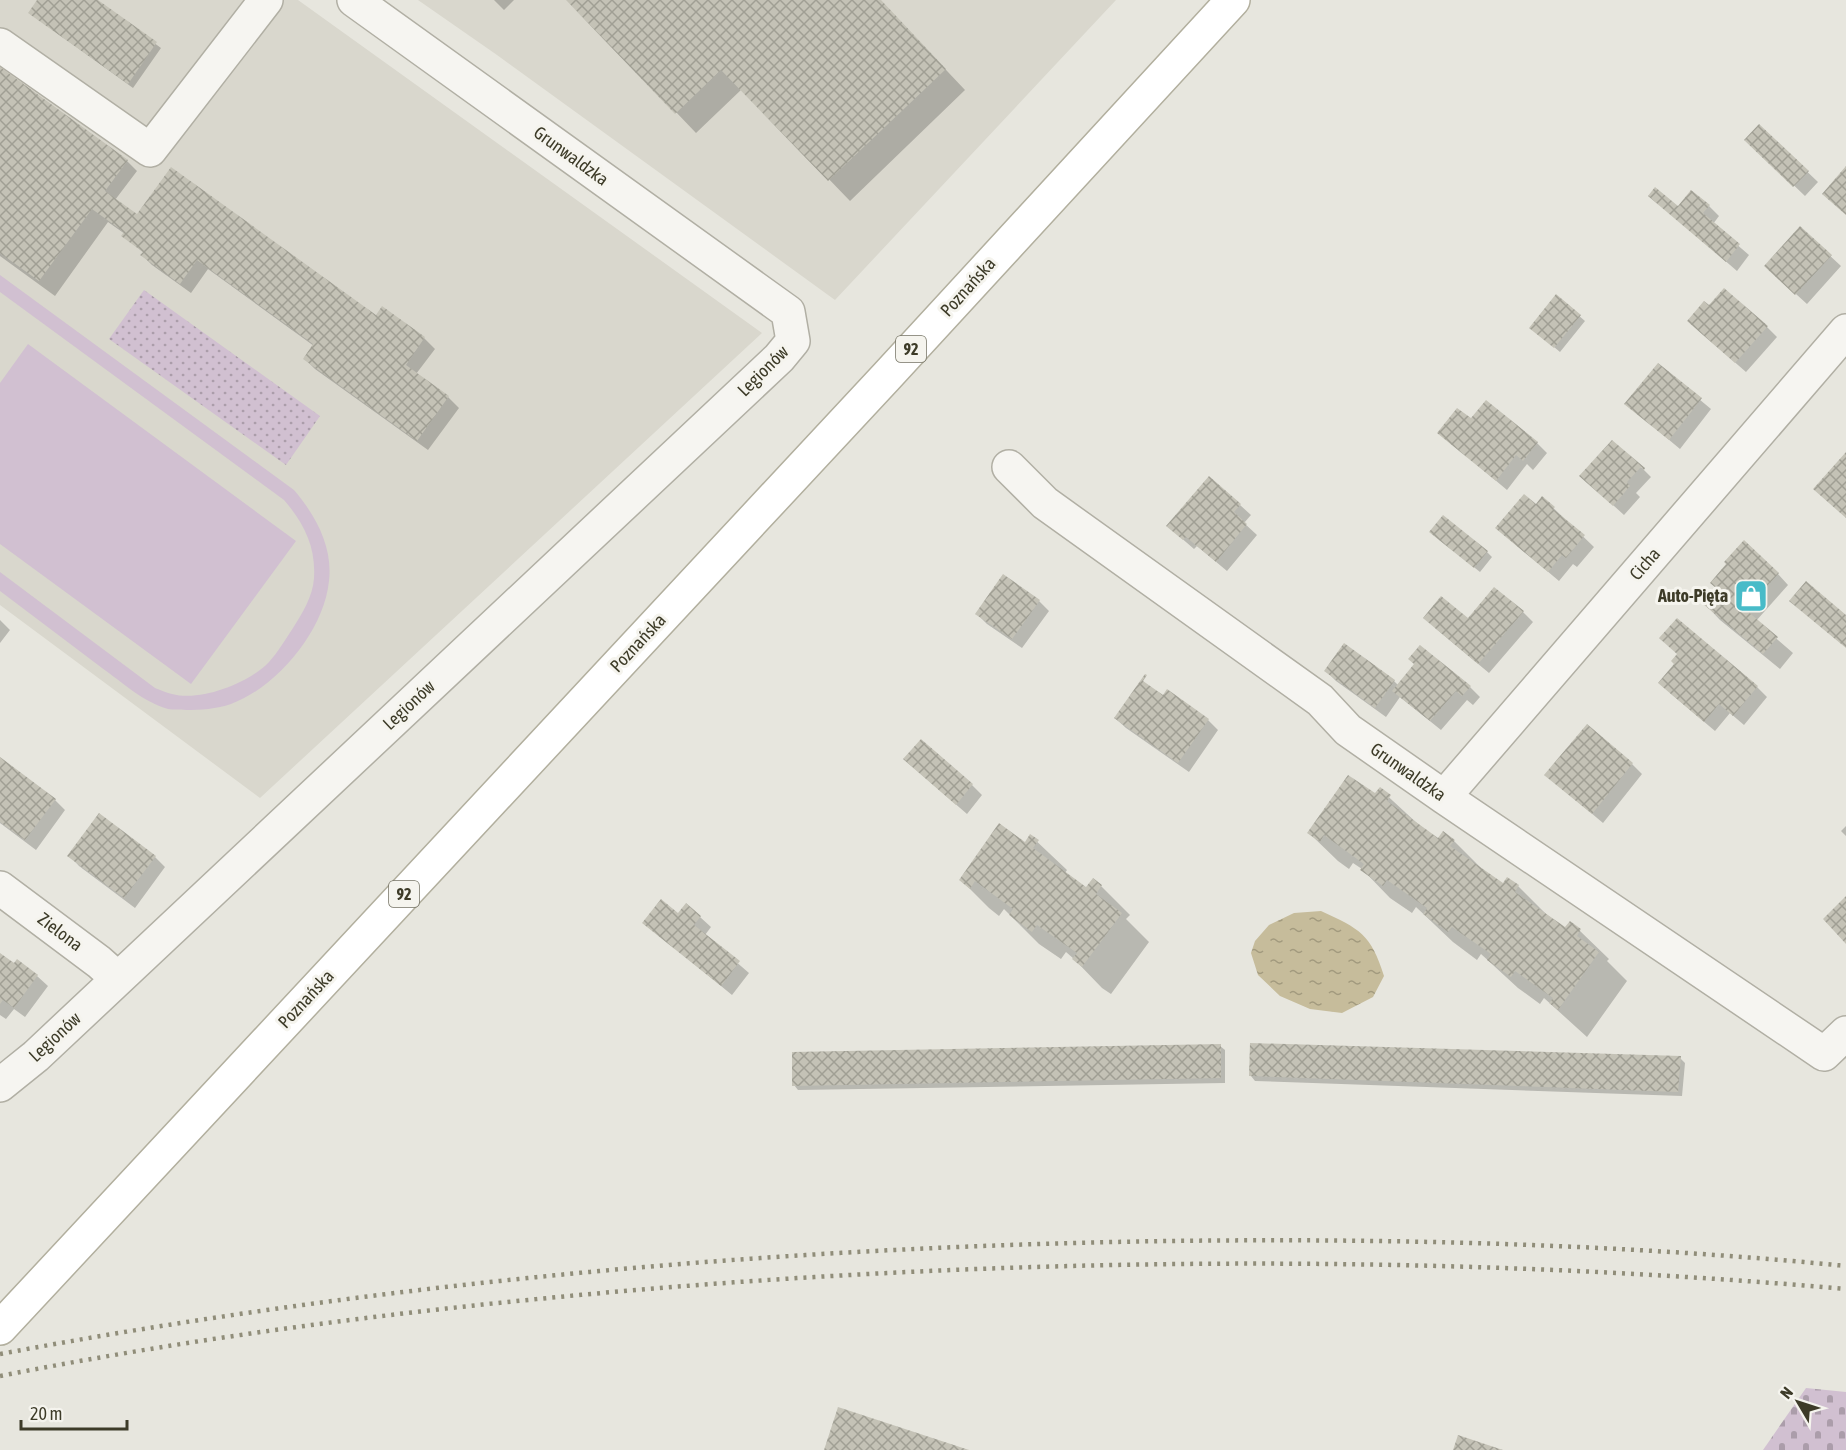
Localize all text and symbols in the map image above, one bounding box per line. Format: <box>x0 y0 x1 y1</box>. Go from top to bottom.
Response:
street label: Grunwaldzka <box>530 122 613 190</box>
street label: Poznańska <box>936 253 999 320</box>
road number: 92 <box>896 336 926 362</box>
street label: Legionów <box>733 341 793 400</box>
street label: Cicha <box>1625 543 1664 584</box>
shop icon: Auto-Pięta <box>1733 578 1769 614</box>
place label: Auto-Pięta <box>1657 585 1728 606</box>
street label: Poznańska <box>605 609 670 676</box>
street label: Legionów <box>378 675 439 734</box>
street label: Grunwaldzka <box>1367 738 1450 805</box>
road number: 92 <box>389 881 419 907</box>
street label: Zielona <box>34 908 87 955</box>
street label: Poznańska <box>273 965 338 1032</box>
street label: Legionów <box>24 1007 85 1066</box>
north arrow <box>1768 1372 1828 1432</box>
text: N <box>1776 1383 1796 1402</box>
scale bar <box>21 1393 128 1431</box>
text: 20 m <box>30 1403 62 1424</box>

